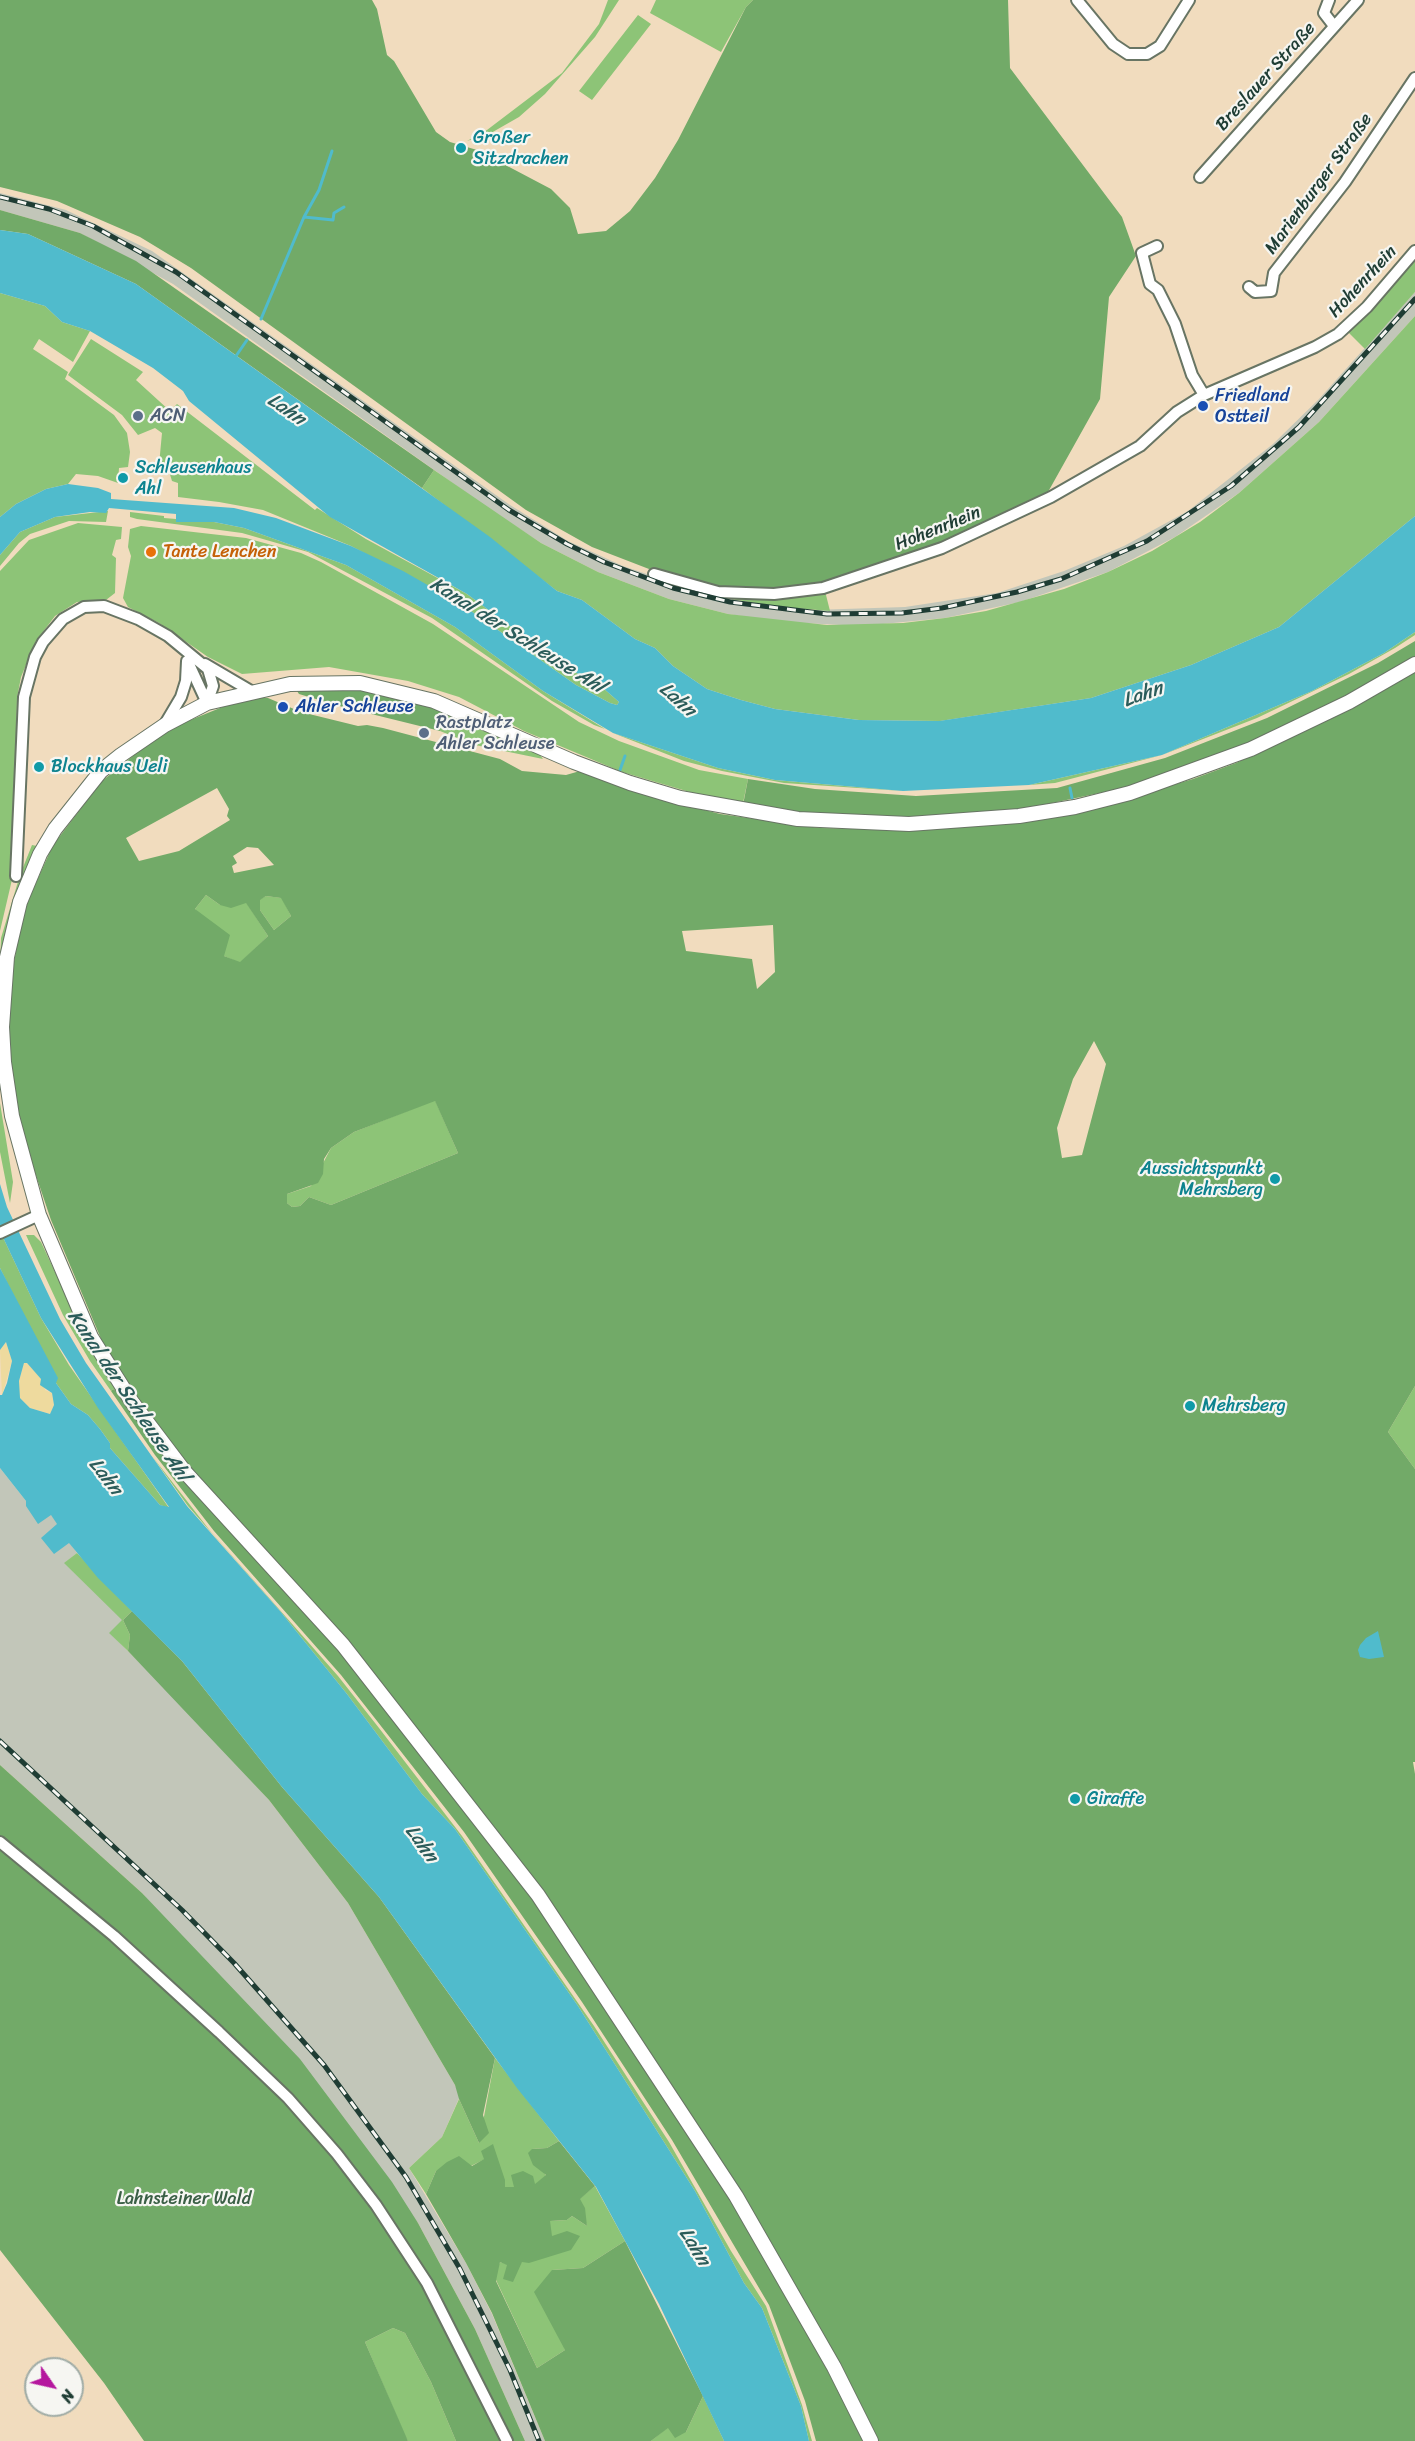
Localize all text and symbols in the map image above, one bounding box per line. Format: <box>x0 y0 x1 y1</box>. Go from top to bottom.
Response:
street label: Breslauer Straße <box>1212 18 1320 136</box>
street label: Marienburger Straße <box>1261 109 1377 259</box>
place label: Großer Sitzdrachen <box>473 127 568 170</box>
marker: Großer Sitzdrachen <box>454 141 468 155</box>
street label: Hohenrhein <box>1324 242 1402 322</box>
place label: Friedland Ostteil <box>1215 385 1289 428</box>
water label: Lahn <box>262 389 310 431</box>
marker: Friedland Ostteil <box>1196 399 1210 413</box>
place label: ACN <box>150 405 186 427</box>
marker: ACN <box>131 409 145 423</box>
place label: Schleusenhaus Ahl <box>135 457 252 500</box>
marker: Schleusenhaus Ahl <box>116 471 130 485</box>
street label: Hohenrhein <box>892 502 984 556</box>
place label: Tante Lenchen <box>163 541 277 563</box>
marker: Tante Lenchen <box>144 545 158 559</box>
water label: Kanal der Schleuse Ahl <box>425 573 609 699</box>
water label: Lahn <box>1120 677 1166 713</box>
water label: Lahn <box>654 678 700 722</box>
place label: Ahler Schleuse <box>295 696 413 718</box>
marker: Ahler Schleuse <box>276 700 290 714</box>
place label: Rastplatz Ahler Schleuse <box>436 712 554 754</box>
marker: Rastplatz Ahler Schleuse <box>417 726 431 740</box>
place label: Blockhaus Ueli <box>51 756 168 778</box>
marker: Blockhaus Ueli <box>32 760 46 774</box>
place label: Aussichtspunkt Mehrsberg <box>1140 1158 1263 1200</box>
marker: Aussichtspunkt Mehrsberg <box>1268 1172 1282 1186</box>
water label: Kanal der Schleuse Ahl <box>62 1306 194 1486</box>
place label: Mehrsberg <box>1202 1395 1286 1417</box>
marker: Mehrsberg <box>1183 1399 1197 1413</box>
water label: Lahn <box>83 1454 127 1500</box>
place label: Giraffe <box>1087 1788 1144 1810</box>
marker: Giraffe <box>1068 1792 1082 1806</box>
water label: Lahn <box>399 1821 443 1867</box>
park label: Lahnsteiner Wald <box>117 2188 251 2210</box>
water label: Lahn <box>673 2223 715 2271</box>
north arrow <box>24 2357 84 2417</box>
text: N <box>53 2384 83 2409</box>

